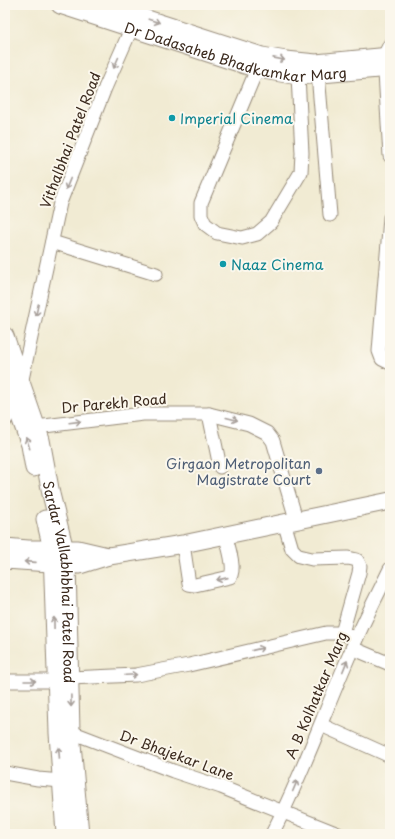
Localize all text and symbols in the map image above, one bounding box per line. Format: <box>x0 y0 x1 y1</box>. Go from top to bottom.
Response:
street label: Dr Dadasaheb Bhadkamkar Marg <box>122 16 348 87</box>
one-way arrow <box>148 18 161 25</box>
one-way arrow <box>272 55 285 63</box>
one-way arrow <box>112 57 120 69</box>
street label: Vithalbhai Patel Road <box>34 69 106 211</box>
place label: Imperial Cinema <box>180 108 293 129</box>
marker: Imperial Cinema <box>167 113 177 123</box>
one-way arrow <box>63 177 71 189</box>
place label: Naaz Cinema <box>231 254 324 275</box>
marker: Naaz Cinema <box>218 259 228 269</box>
one-way arrow <box>33 303 41 316</box>
street label: Dr Parekh Road <box>60 388 168 418</box>
one-way arrow <box>225 416 238 424</box>
one-way arrow <box>68 418 81 426</box>
one-way arrow <box>24 437 31 450</box>
place label: Girgaon Metropolitan Magistrate Court <box>166 453 311 490</box>
marker: Girgaon Metropolitan Magistrate Court <box>314 466 324 476</box>
street label: Sardar Vallabhbhai Patel Road <box>38 479 80 684</box>
one-way arrow <box>24 558 37 565</box>
one-way arrow <box>216 576 229 584</box>
one-way arrow <box>50 617 58 630</box>
street label: A B Kolhatkar Marg <box>280 628 352 762</box>
one-way arrow <box>251 645 264 653</box>
one-way arrow <box>341 661 349 673</box>
one-way arrow <box>124 671 137 678</box>
one-way arrow <box>23 677 36 685</box>
one-way arrow <box>67 694 75 707</box>
street label: Dr Bhajekar Lane <box>117 724 237 786</box>
one-way arrow <box>56 747 63 760</box>
one-way arrow <box>291 780 299 792</box>

